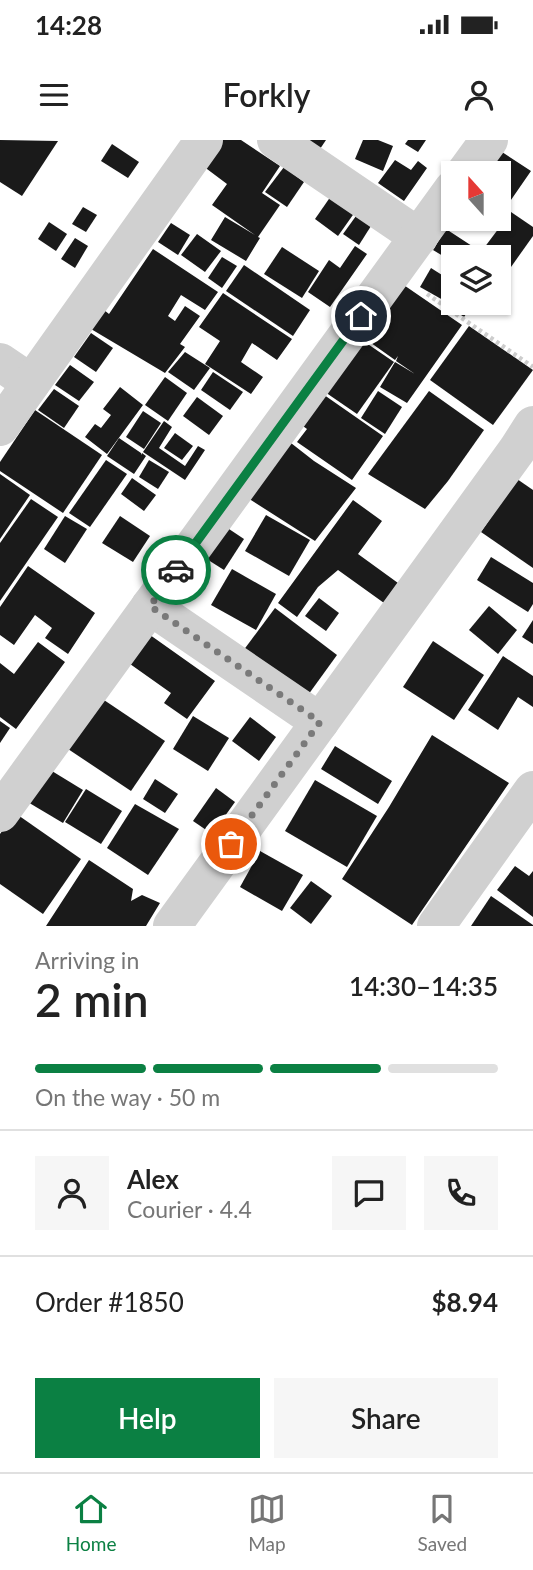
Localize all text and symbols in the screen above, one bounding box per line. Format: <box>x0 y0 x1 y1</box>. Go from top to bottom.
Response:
text: 14:28 <box>35 9 102 41</box>
text: Forkly <box>223 75 310 114</box>
icon: menu <box>35 76 73 114</box>
icon: person <box>460 76 498 114</box>
north arrow <box>441 161 511 231</box>
map controls <box>441 161 511 315</box>
button: layers <box>441 245 511 315</box>
pin <box>331 286 391 346</box>
icon: home <box>342 297 380 335</box>
courier <box>141 535 211 605</box>
icon: car <box>157 551 195 589</box>
pin <box>201 814 261 874</box>
icon: bag <box>212 825 250 863</box>
text: Arriving in <box>35 946 139 974</box>
text: 14:30–14:35 <box>349 970 498 1002</box>
text: 2 min <box>35 972 149 1027</box>
text: On the way · 50 m <box>35 1083 220 1111</box>
button: person <box>35 1156 109 1230</box>
button: chat <box>332 1156 406 1230</box>
button: phone <box>424 1156 498 1230</box>
text: Alex <box>127 1163 179 1195</box>
text: Courier · 4.4 <box>127 1195 252 1223</box>
text: Order #1850 <box>35 1286 184 1318</box>
text: $8.94 <box>432 1286 498 1318</box>
button: Help <box>35 1378 260 1458</box>
button: Share <box>274 1378 498 1458</box>
tab: Home <box>66 1490 116 1555</box>
tab: Map <box>248 1490 286 1555</box>
tab: Saved <box>418 1490 467 1555</box>

